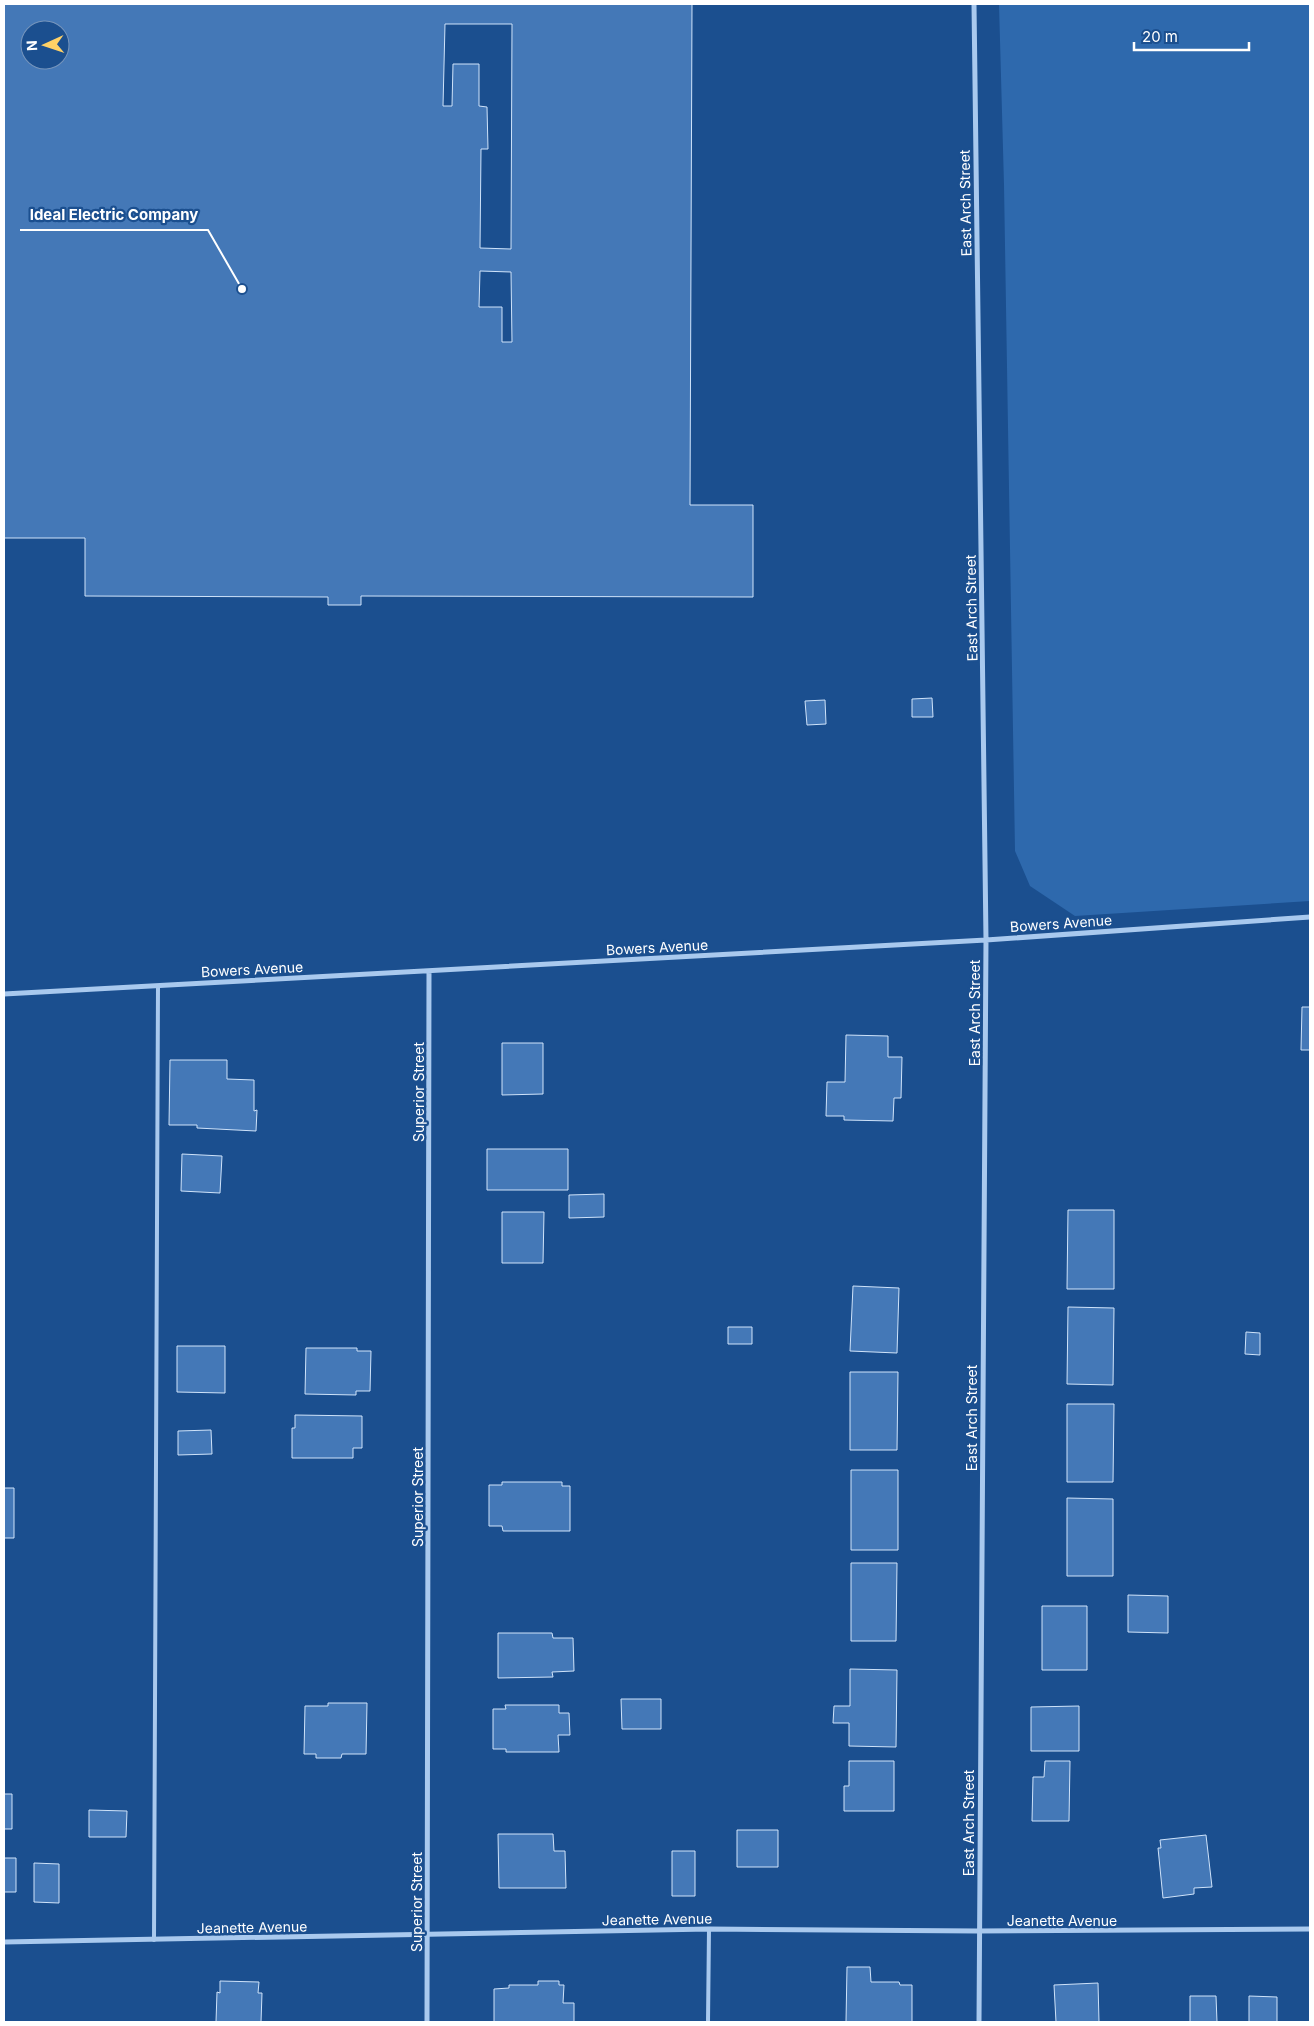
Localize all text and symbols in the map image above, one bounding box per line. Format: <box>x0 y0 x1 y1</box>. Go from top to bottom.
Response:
north arrow <box>20 20 70 70</box>
scale bar <box>1134 20 1249 52</box>
text: 20 m <box>1142 27 1178 46</box>
text: N <box>23 40 40 51</box>
street label: East Arch Street <box>956 149 974 256</box>
callout: Ideal Electric Company <box>20 200 208 230</box>
text: Ideal Electric Company <box>30 205 198 224</box>
street label: East Arch Street <box>962 554 980 661</box>
street label: Bowers Avenue <box>1009 911 1113 935</box>
street label: Bowers Avenue <box>605 936 709 958</box>
street label: Bowers Avenue <box>200 958 304 980</box>
street label: East Arch Street <box>966 959 983 1066</box>
street label: Superior Street <box>410 1042 427 1142</box>
street label: East Arch Street <box>963 1364 980 1471</box>
street label: Superior Street <box>409 1447 426 1547</box>
street label: East Arch Street <box>960 1769 977 1876</box>
street label: Superior Street <box>408 1852 425 1952</box>
street label: Jeanette Avenue <box>602 1910 712 1928</box>
street label: Jeanette Avenue <box>1007 1912 1117 1929</box>
street label: Jeanette Avenue <box>197 1918 307 1936</box>

